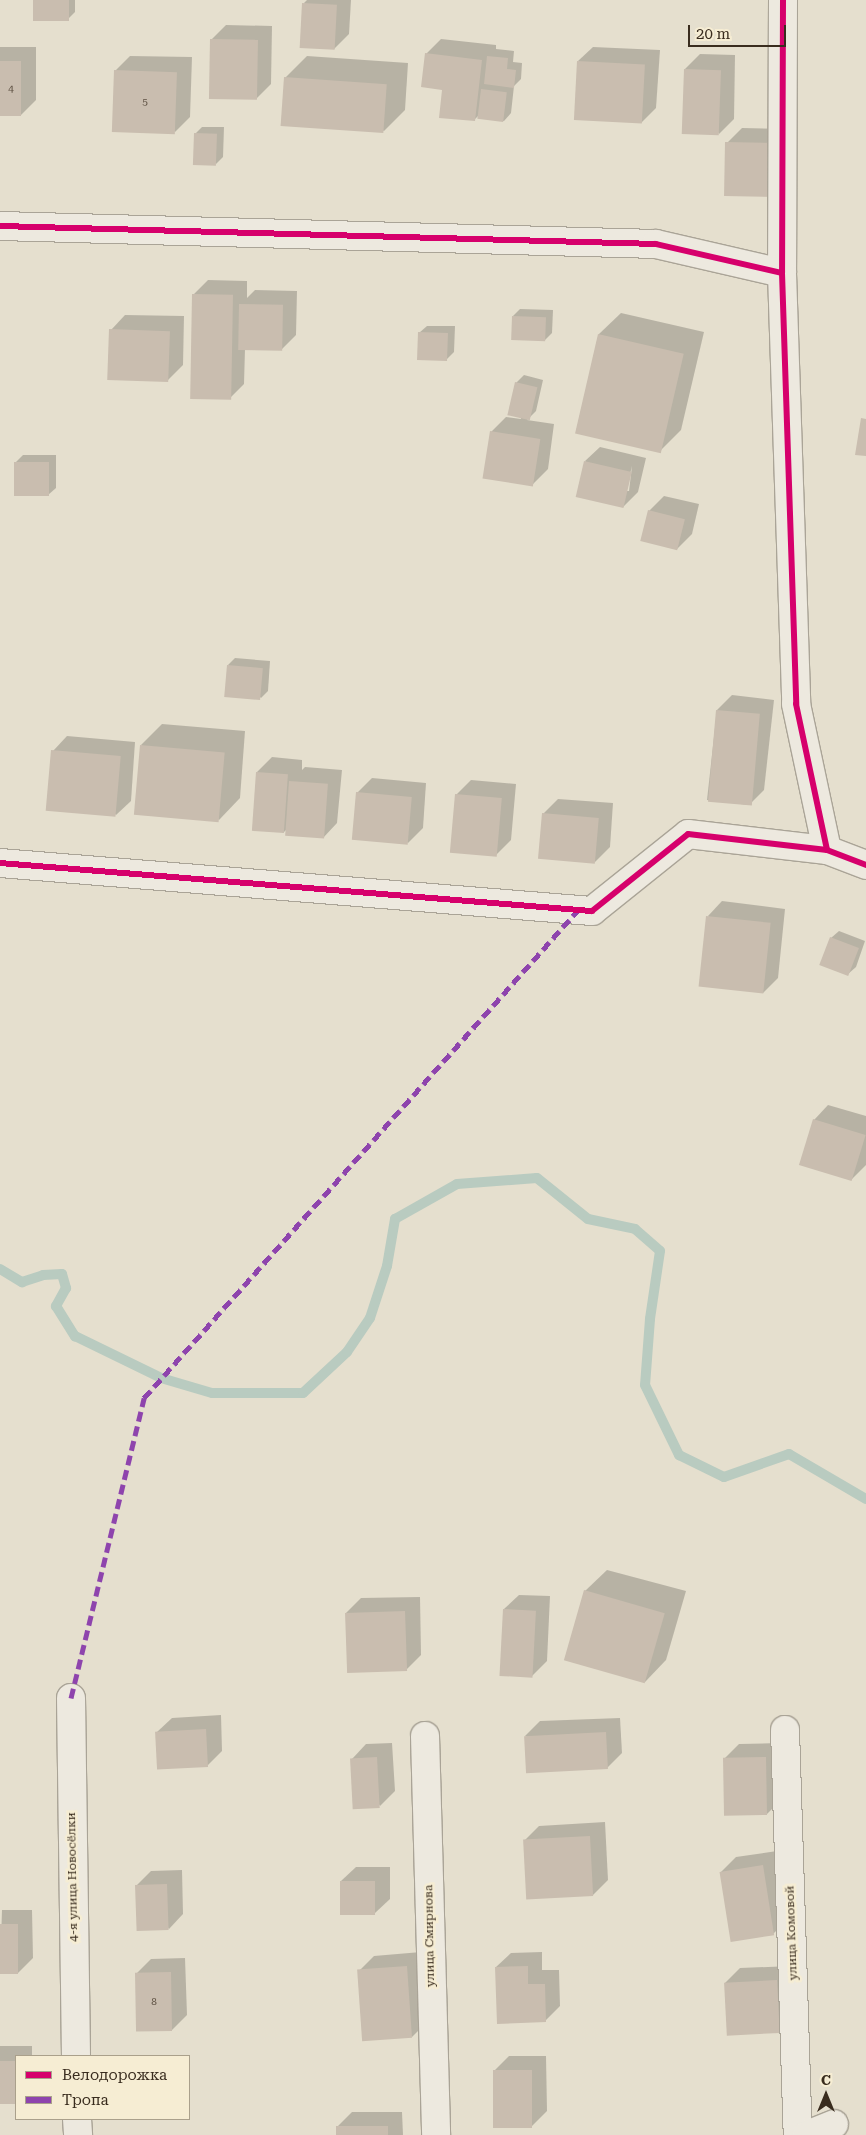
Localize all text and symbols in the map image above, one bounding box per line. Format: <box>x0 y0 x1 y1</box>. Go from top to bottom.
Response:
scale bar <box>691 15 788 47</box>
text: 20 m <box>696 25 730 43</box>
house number: 4 <box>8 83 14 95</box>
house number: 5 <box>142 96 148 108</box>
street label: 4-я улица Новосёлки <box>65 1812 81 1942</box>
street label: улица Смирнова <box>422 1885 438 1987</box>
street label: улица Комовой <box>783 1885 801 1981</box>
house number: 8 <box>151 1996 157 2008</box>
legend <box>15 2055 190 2120</box>
text: Велодорожка <box>62 2066 167 2084</box>
north arrow <box>801 2070 851 2120</box>
text: С <box>821 2072 831 2088</box>
text: Тропа <box>62 2091 109 2109</box>

